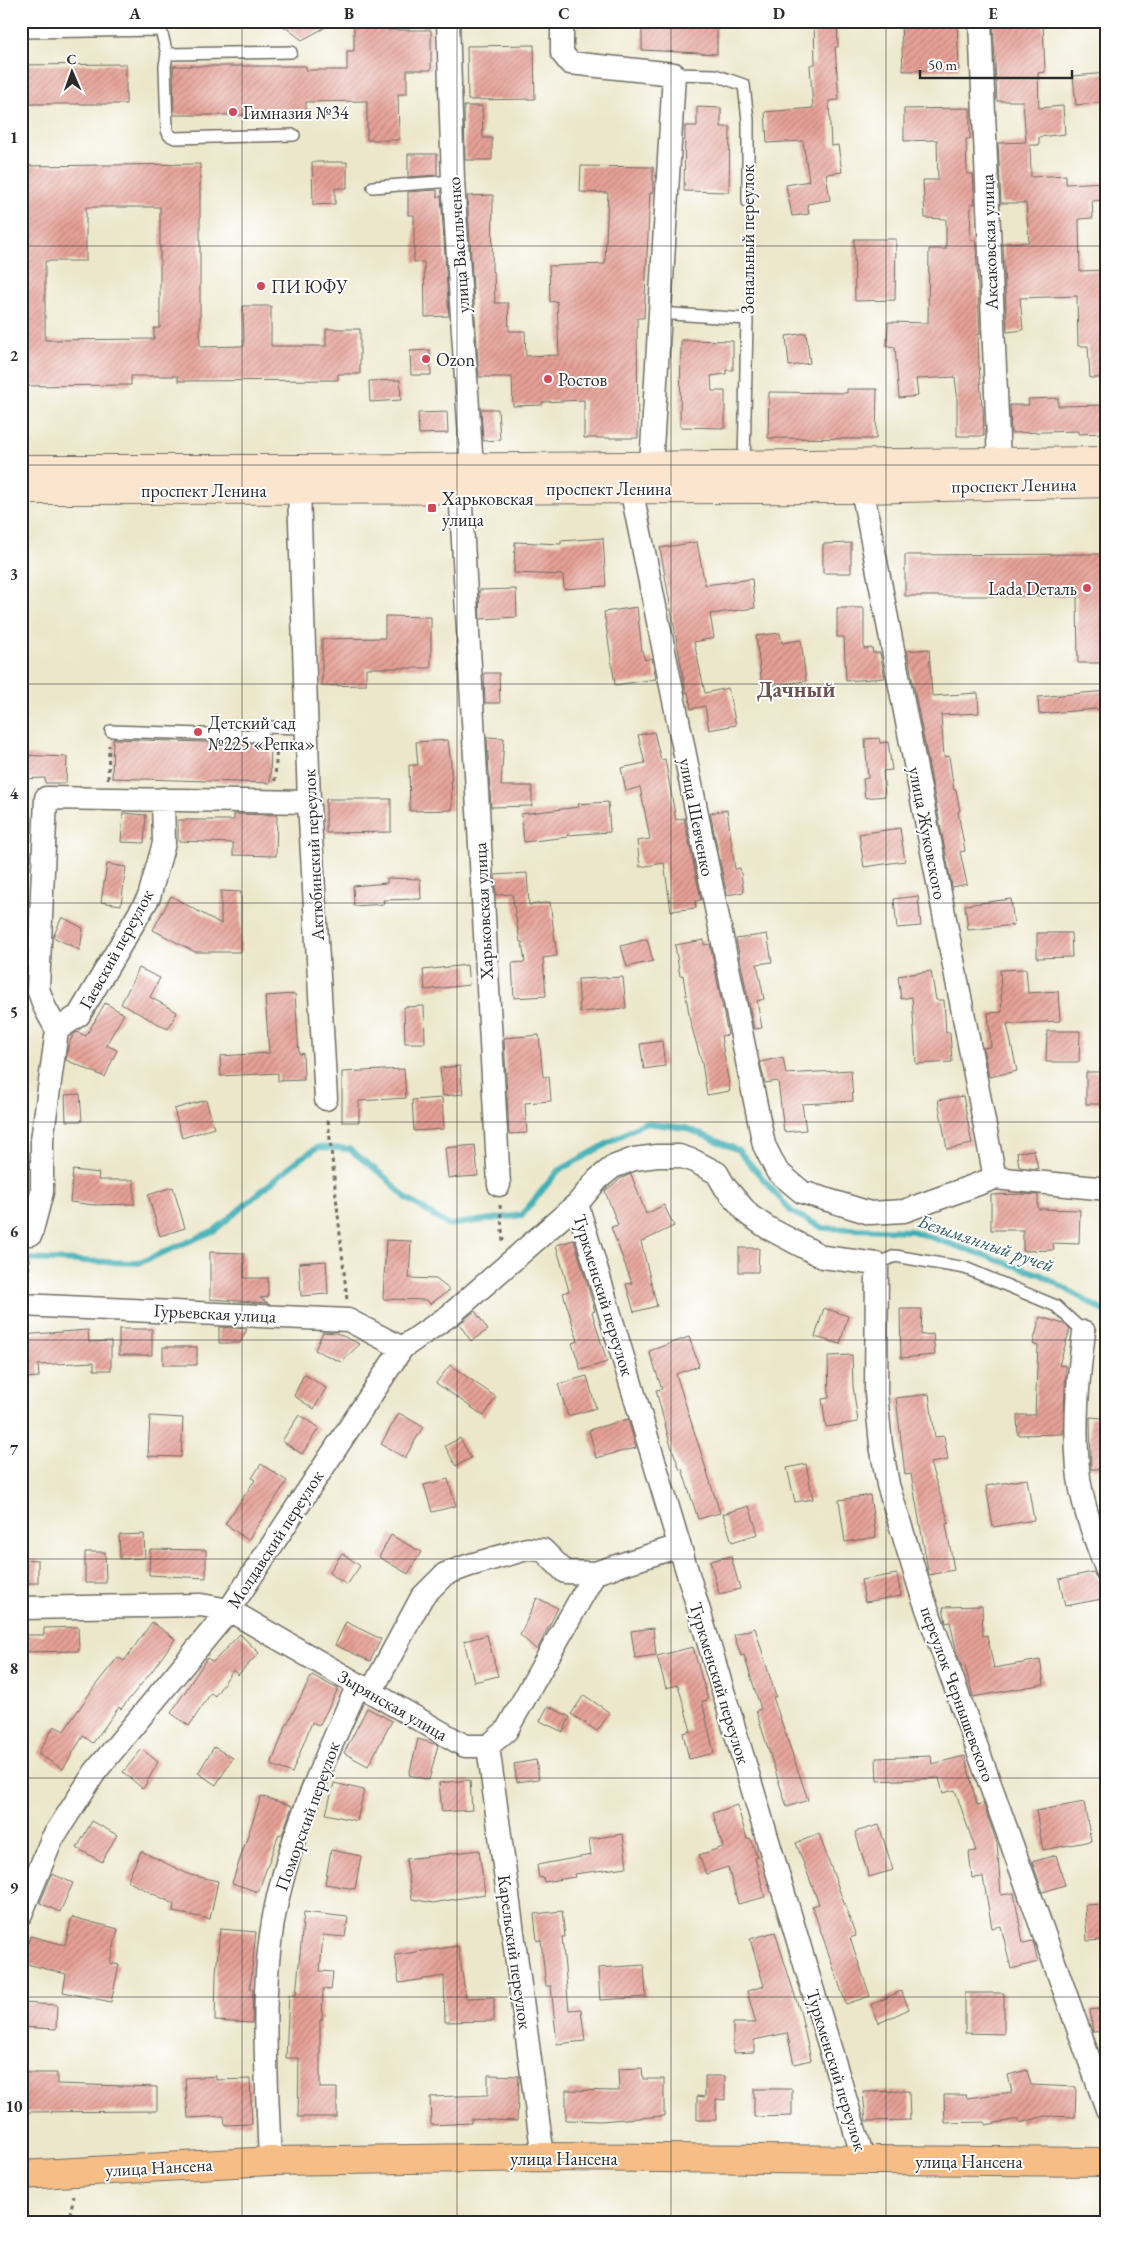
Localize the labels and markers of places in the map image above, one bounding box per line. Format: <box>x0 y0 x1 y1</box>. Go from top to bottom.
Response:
place label: Гимназия №34 <box>243 101 349 124</box>
marker: Гимназия №34 <box>227 106 239 118</box>
place label: ПИ ЮФУ <box>271 275 348 298</box>
marker: ПИ ЮФУ <box>255 280 267 292</box>
place label: Ozon <box>436 348 475 371</box>
marker: Ozon <box>420 353 432 365</box>
place label: Ростов <box>558 368 608 391</box>
marker: Ростов <box>542 373 554 385</box>
place label: Харьковская улица <box>441 487 534 531</box>
marker: Харьковская улица <box>426 502 438 514</box>
place label: Lada Dеталь <box>988 577 1077 600</box>
marker: Lada Dеталь <box>1081 582 1093 594</box>
place label: Детский сад №225 «Репка» <box>208 711 315 755</box>
marker: Детский сад №225 «Репка» <box>192 726 204 738</box>

